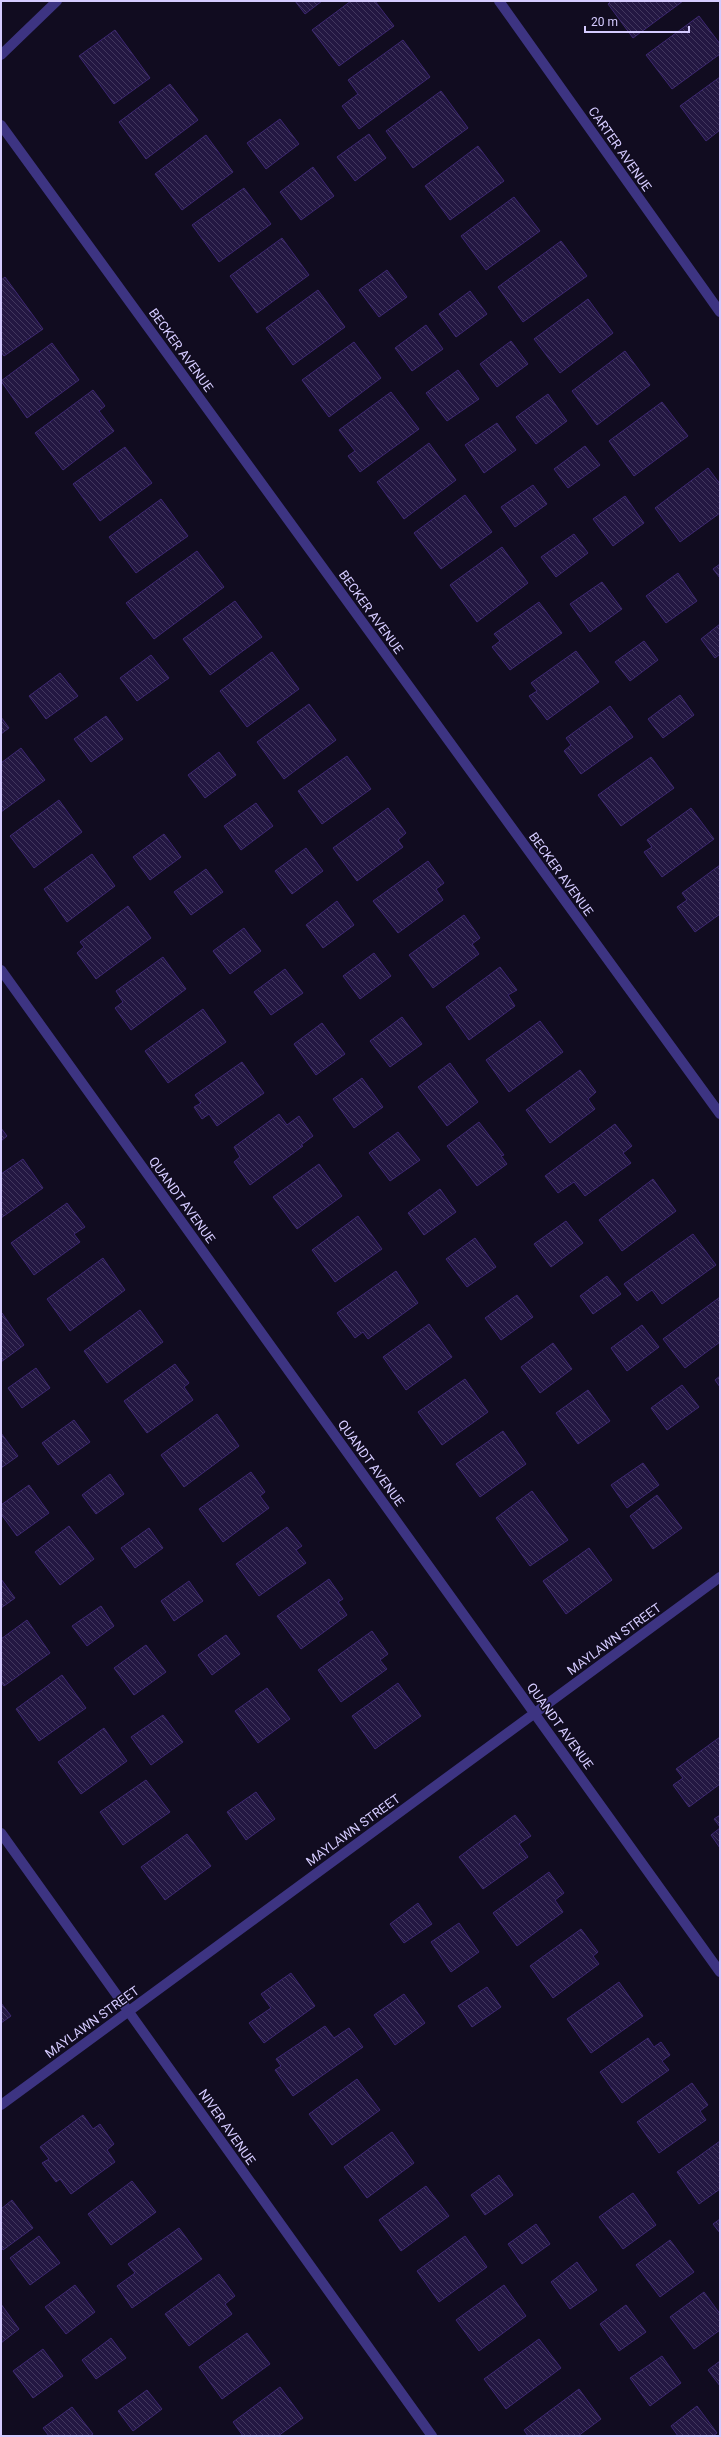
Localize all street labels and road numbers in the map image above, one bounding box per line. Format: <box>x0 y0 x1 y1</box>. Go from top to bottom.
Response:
street label: CARTER AVENUE <box>585 104 655 194</box>
street label: BECKER AVENUE <box>146 305 216 395</box>
street label: BECKER AVENUE <box>336 567 406 657</box>
street label: BECKER AVENUE <box>526 829 596 919</box>
street label: QUANDT AVENUE <box>146 1154 218 1246</box>
street label: QUANDT AVENUE <box>335 1417 407 1509</box>
street label: MAYLAWN STREET <box>564 1600 664 1678</box>
street label: QUANDT AVENUE <box>524 1680 596 1772</box>
street label: MAYLAWN STREET <box>303 1791 403 1869</box>
street label: MAYLAWN STREET <box>42 1983 142 2061</box>
street label: NIVER AVENUE <box>196 2086 258 2168</box>

